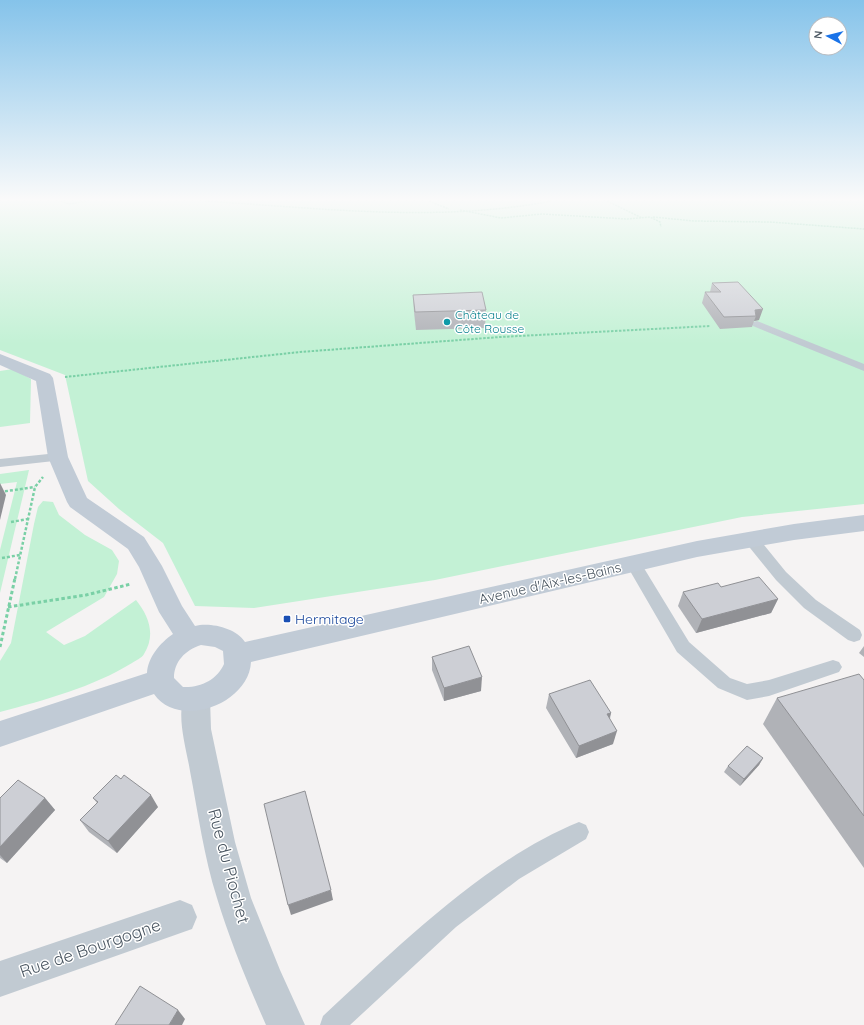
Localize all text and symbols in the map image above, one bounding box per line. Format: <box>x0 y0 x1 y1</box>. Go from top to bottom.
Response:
north arrow <box>808 16 848 56</box>
text: N <box>811 30 826 40</box>
place label: Château de Côte Rousse <box>455 307 524 336</box>
marker: Château de Côte Rousse <box>442 317 452 327</box>
street label: Avenue d'Aix-les-Bains <box>477 558 623 608</box>
place label: Hermitage <box>295 610 364 628</box>
marker: Hermitage <box>282 614 292 624</box>
street label: Rue du Piochet <box>204 806 255 926</box>
street label: Rue de Bourgogne <box>17 914 163 981</box>

